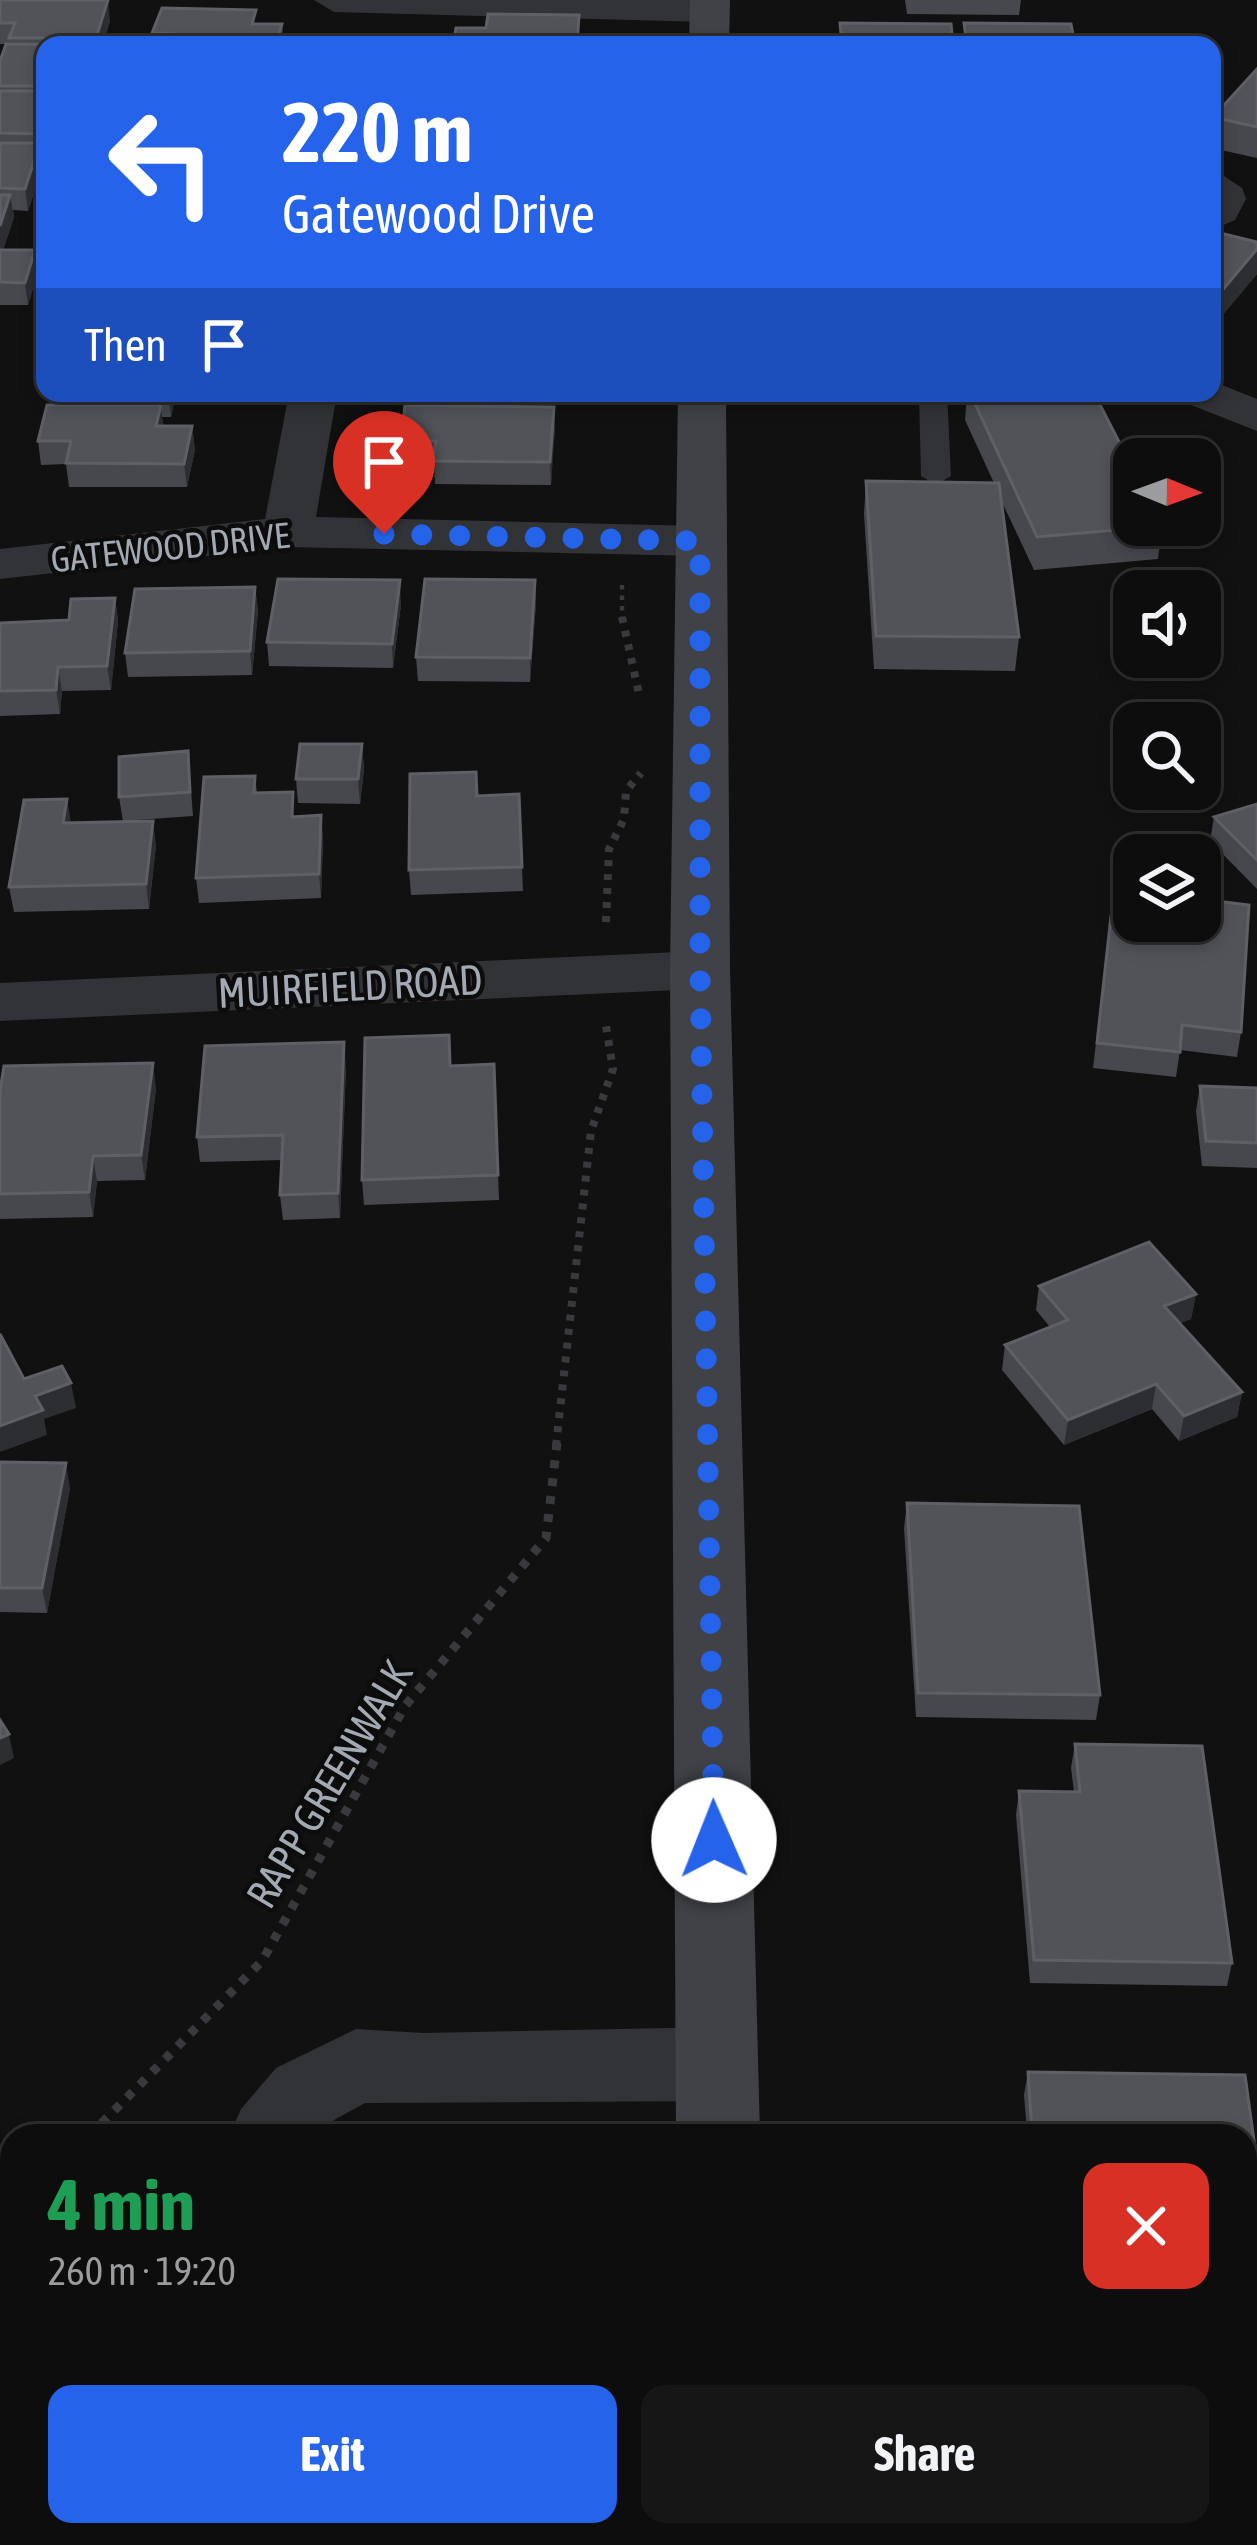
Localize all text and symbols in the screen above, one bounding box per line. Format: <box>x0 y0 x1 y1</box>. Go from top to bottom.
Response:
icon: left <box>84 84 240 240</box>
text: 220 m <box>282 84 472 180</box>
text: Gatewood Drive <box>282 183 595 244</box>
icon: arrive <box>191 312 257 378</box>
text: Then <box>84 319 167 371</box>
pin <box>333 411 435 534</box>
icon: arrive <box>351 429 417 495</box>
north arrow <box>1113 438 1221 546</box>
map controls <box>1113 438 1221 942</box>
street label: GATEWOOD DRIVE <box>49 514 291 580</box>
button: sound <box>1113 570 1221 678</box>
button: search <box>1113 702 1221 810</box>
button: layers <box>1113 834 1221 942</box>
street label: MUIRFIELD ROAD <box>216 955 484 1017</box>
street label: RAPP GREENWALK <box>236 1652 422 1916</box>
position arrow <box>651 1777 777 1903</box>
text: 4 min <box>48 2163 195 2245</box>
button: close <box>1083 2163 1209 2289</box>
text: 260 m · 19:20 <box>48 2249 236 2293</box>
button: Exit <box>48 2385 617 2523</box>
button: Share <box>641 2385 1209 2523</box>

